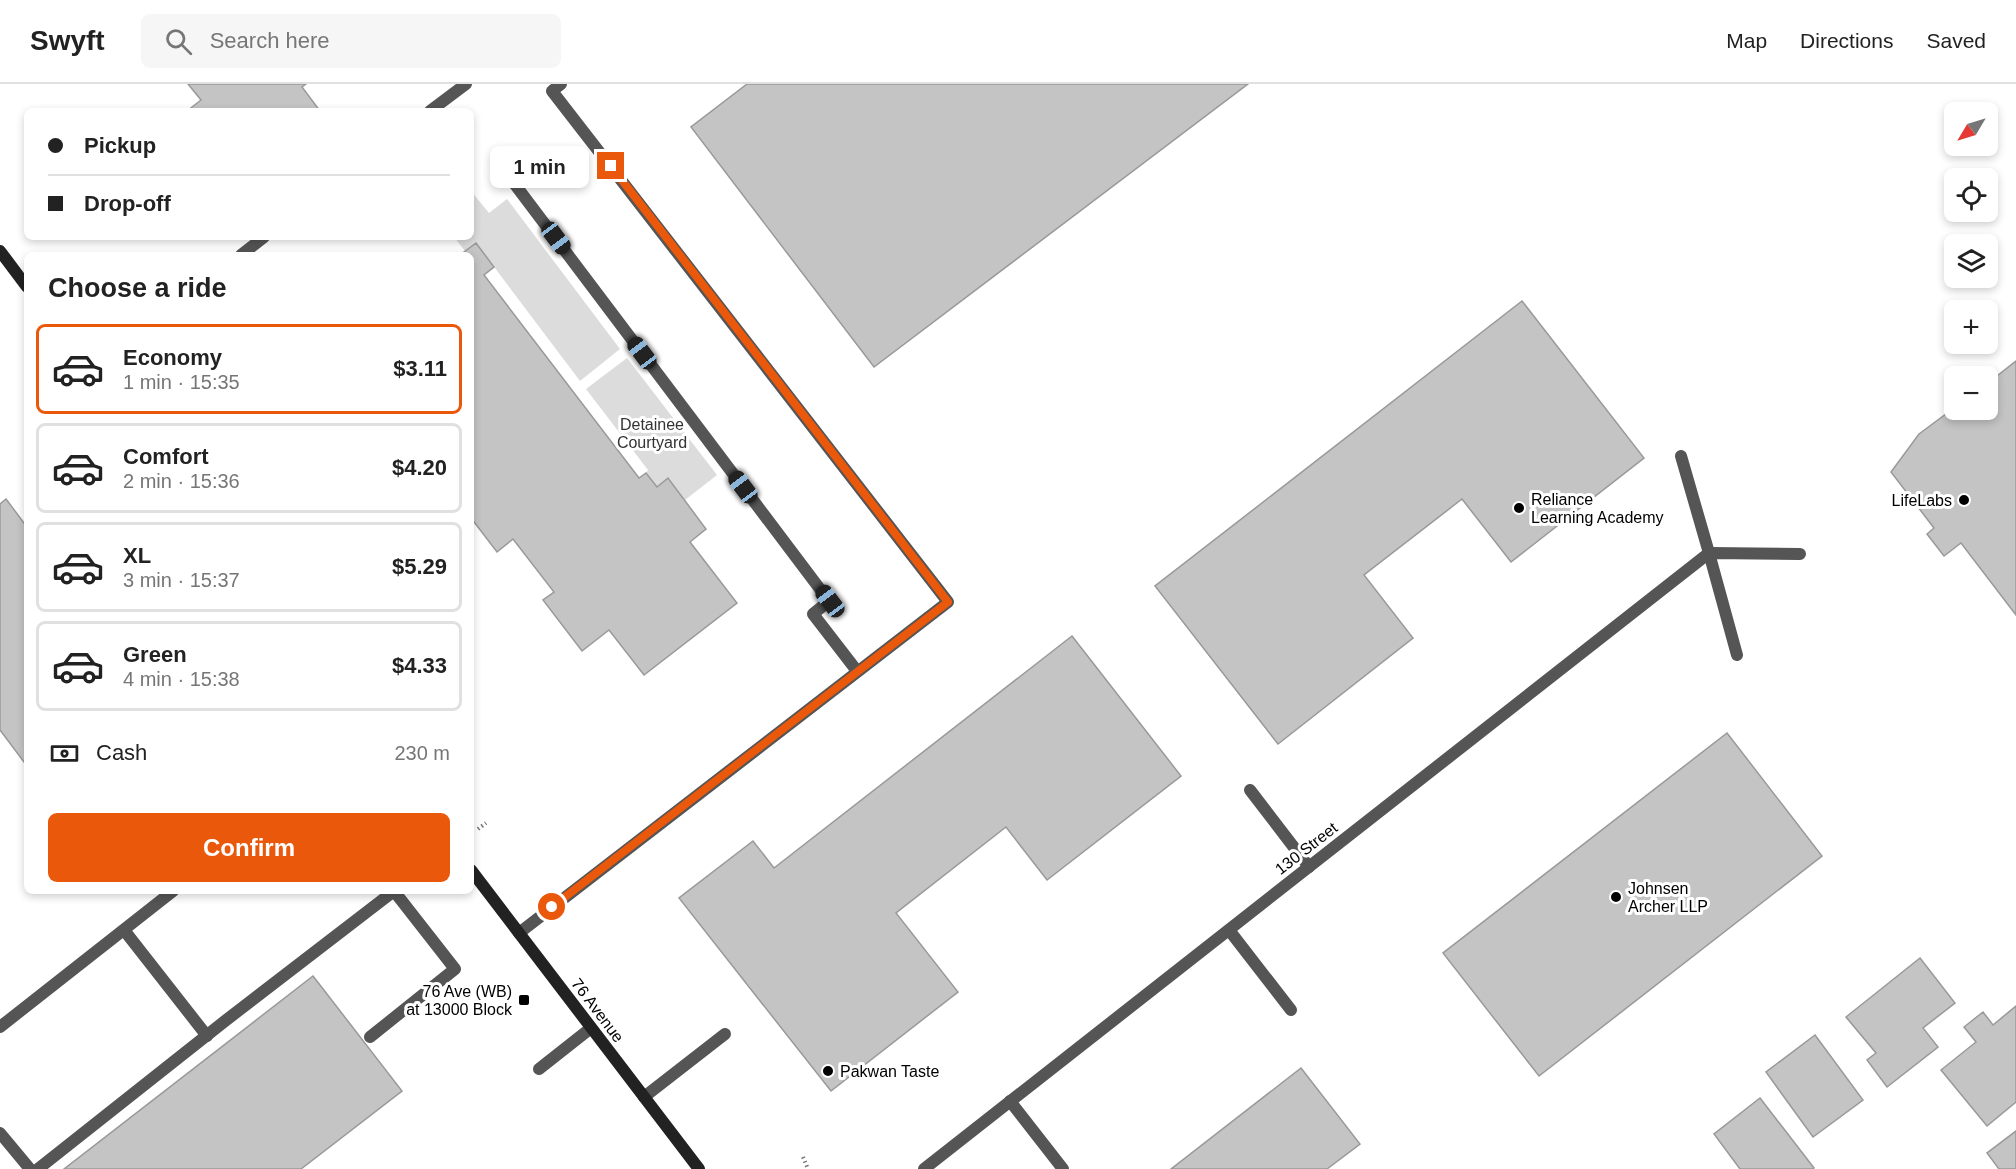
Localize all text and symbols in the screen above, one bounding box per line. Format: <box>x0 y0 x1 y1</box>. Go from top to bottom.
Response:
search box <box>141 14 561 68</box>
text: Swyft <box>30 25 105 56</box>
icon: search <box>162 25 195 58</box>
text: Search here <box>210 28 330 53</box>
text: Map <box>1726 29 1767 52</box>
text: Directions <box>1800 29 1893 52</box>
text: Saved <box>1926 29 1986 52</box>
north arrow <box>1944 102 1998 156</box>
map controls <box>1944 102 1998 420</box>
text: Pickup <box>84 133 156 158</box>
callout: 1 min <box>491 145 590 187</box>
route end <box>597 152 624 179</box>
text: 1 min <box>513 156 566 178</box>
button: locate <box>1944 168 1998 222</box>
text: Drop-off <box>84 191 171 216</box>
car <box>538 218 574 258</box>
button: layers <box>1944 234 1998 288</box>
text: Choose a ride <box>48 273 227 303</box>
button: + <box>1944 300 1998 354</box>
car <box>624 333 660 373</box>
icon: car <box>51 342 105 396</box>
text: Economy <box>123 345 222 370</box>
text: $3.11 <box>393 356 447 381</box>
button: − <box>1944 366 1998 420</box>
text: 1 min · 15:35 <box>123 371 240 393</box>
park label: Detainee Courtyard <box>617 416 687 451</box>
icon: car <box>51 441 105 495</box>
text: Comfort <box>123 444 209 469</box>
text: $4.20 <box>392 455 447 480</box>
car <box>725 467 761 507</box>
text: 2 min · 15:36 <box>123 470 240 492</box>
place label: Reliance Learning Academy <box>1531 491 1664 526</box>
place label: LifeLabs <box>1892 492 1952 509</box>
marker: LifeLabs <box>1957 493 1971 507</box>
marker: Reliance Learning Academy <box>1512 501 1526 515</box>
icon: car <box>51 540 105 594</box>
text: XL <box>123 543 151 568</box>
text: $5.29 <box>392 554 447 579</box>
text: 3 min · 15:37 <box>123 569 240 591</box>
car <box>812 581 848 621</box>
icon: car <box>51 639 105 693</box>
text: Green <box>123 642 187 667</box>
text: $4.33 <box>392 653 447 678</box>
text: 4 min · 15:38 <box>123 668 240 690</box>
icon: cash <box>48 737 81 770</box>
text: Cash <box>96 740 147 765</box>
text: 230 m <box>394 742 450 764</box>
button: Confirm <box>48 813 450 882</box>
street label: 130 Street <box>1272 819 1341 878</box>
place label: Johnsen Archer LLP <box>1628 880 1708 915</box>
marker: Johnsen Archer LLP <box>1609 890 1623 904</box>
route start <box>538 893 565 920</box>
street label: 76 Avenue <box>568 975 627 1046</box>
place label: 76 Ave (WB) at 13000 Block <box>406 983 513 1018</box>
marker: 76 Ave (WB) at 13000 Block <box>517 993 531 1007</box>
place label: Pakwan Taste <box>840 1063 939 1080</box>
marker: Pakwan Taste <box>821 1064 835 1078</box>

